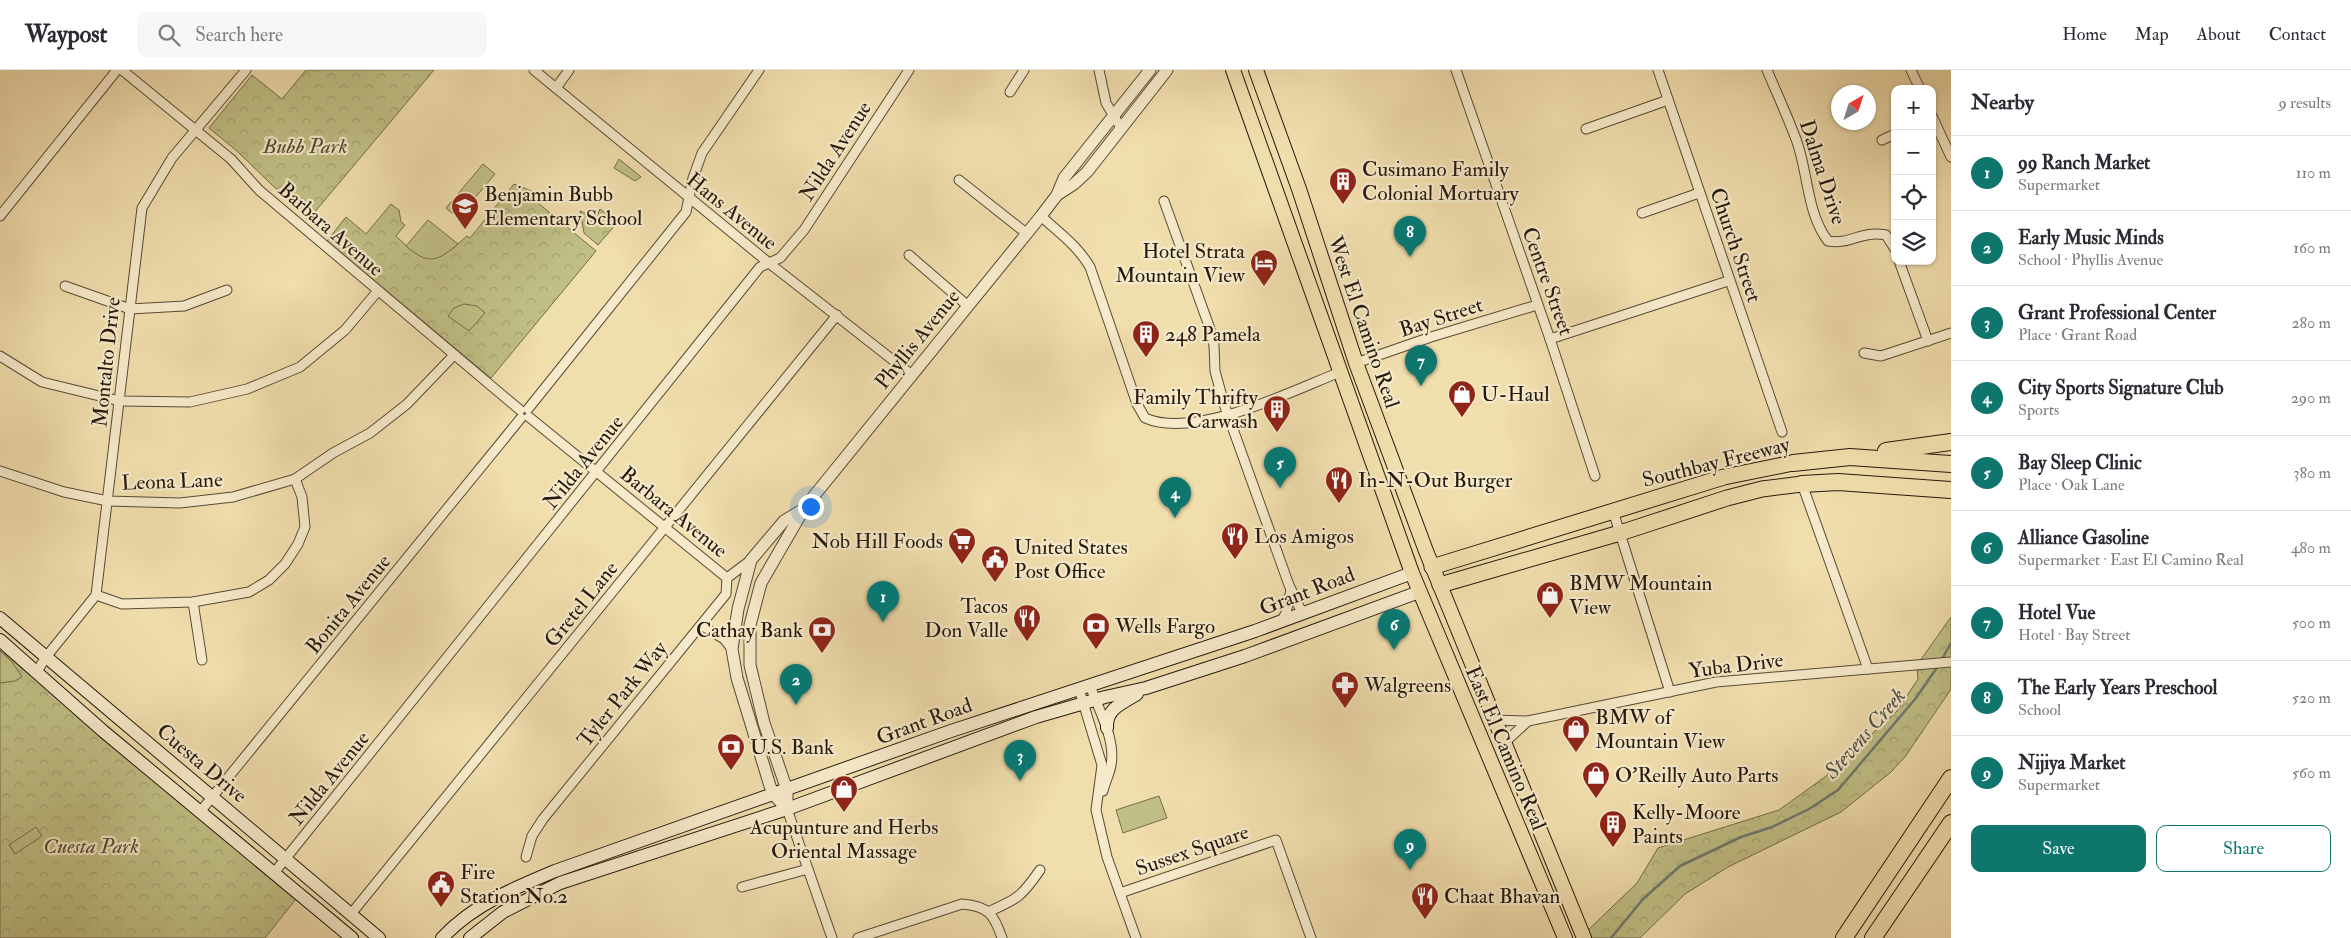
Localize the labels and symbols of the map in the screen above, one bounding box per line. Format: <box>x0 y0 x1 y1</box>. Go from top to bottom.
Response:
north arrow <box>1831 85 1876 130</box>
street label: Nilda Avenue <box>793 96 878 206</box>
street label: Dalma Drive <box>1793 116 1852 228</box>
park label: Bubb Park <box>262 133 347 160</box>
place label: Cusimano Family Colonial Mortuary <box>1362 156 1520 207</box>
building icon: Cusimano Family Colonial Mortuary <box>1328 166 1358 205</box>
street label: Hans Avenue <box>681 167 783 256</box>
street label: Barbara Avenue <box>272 176 389 283</box>
place label: Benjamin Bubb Elementary School <box>484 181 643 232</box>
street label: Church Street <box>1703 184 1768 306</box>
school or university icon: Benjamin Bubb Elementary School <box>450 191 480 230</box>
pin: 8 <box>1394 216 1426 257</box>
street label: Centre Street <box>1515 223 1580 339</box>
street label: West El Camino Real <box>1321 232 1406 412</box>
place label: Hotel Strata Mountain View <box>1115 238 1246 289</box>
hotel icon: Hotel Strata Mountain View <box>1249 248 1279 287</box>
street label: Phyllis Avenue <box>869 284 966 395</box>
street label: Bay Street <box>1396 291 1487 344</box>
street label: Montalto Drive <box>86 295 127 428</box>
building icon: 248 Pamela <box>1131 319 1161 358</box>
place label: 248 Pamela <box>1165 321 1261 348</box>
pin: 7 <box>1405 345 1437 386</box>
shop icon: U-Haul <box>1447 379 1477 418</box>
place label: U-Haul <box>1481 381 1550 408</box>
place label: Family Thrifty Carwash <box>1133 384 1259 435</box>
building icon: Family Thrifty Carwash <box>1262 394 1292 433</box>
street label: Nilda Avenue <box>537 409 630 515</box>
street label: Southbay Freeway <box>1639 431 1793 494</box>
pin: 5 <box>1264 447 1296 488</box>
street label: Barbara Avenue <box>614 461 733 564</box>
restaurant icon: In-N-Out Burger <box>1324 465 1354 504</box>
street label: Leona Lane <box>121 466 223 497</box>
place label: In-N-Out Burger <box>1358 467 1512 494</box>
pin: 4 <box>1159 477 1191 518</box>
your location <box>798 494 824 520</box>
restaurant icon: Los Amigos <box>1220 521 1250 560</box>
place label: Los Amigos <box>1254 523 1354 550</box>
supermarket icon: Nob Hill Foods <box>947 526 977 565</box>
place label: Nob Hill Foods <box>811 528 943 555</box>
place label: United States Post Office <box>1014 534 1128 585</box>
public building icon: United States Post Office <box>980 544 1010 583</box>
street label: Bonita Avenue <box>300 549 397 660</box>
street label: Gretel Lane <box>538 556 624 653</box>
street label: Grant Road <box>1256 561 1359 622</box>
place label: BMW Mountain View <box>1569 570 1712 621</box>
shop icon: BMW Mountain View <box>1535 580 1565 619</box>
pin: 1 <box>867 581 899 622</box>
place label: Tacos Don Valle <box>924 593 1008 644</box>
restaurant icon: Tacos Don Valle <box>1012 603 1042 642</box>
pin: 6 <box>1378 609 1410 650</box>
bank icon: Wells Fargo <box>1081 611 1111 650</box>
place label: Wells Fargo <box>1114 613 1215 640</box>
bank icon: Cathay Bank <box>807 615 837 654</box>
place label: Cathay Bank <box>696 617 803 644</box>
street label: Tyler Park Way <box>571 635 674 753</box>
street label: Yuba Drive <box>1687 646 1785 685</box>
street label: East El Camino Real <box>1459 662 1553 835</box>
pin: 2 <box>780 664 812 705</box>
pharmacy icon: Walgreens <box>1330 670 1360 709</box>
place label: Walgreens <box>1363 672 1451 699</box>
water label: Stevens Creek <box>1817 682 1912 786</box>
street label: Grant Road <box>873 691 976 751</box>
place label: BMW of Mountain View <box>1595 704 1726 755</box>
shop icon: BMW of Mountain View <box>1561 714 1591 753</box>
street label: Cuesta Drive <box>151 718 253 809</box>
street label: Nilda Avenue <box>283 725 376 831</box>
bank icon: U.S. Bank <box>716 732 746 771</box>
place label: U.S. Bank <box>750 734 834 761</box>
pin: 3 <box>1004 740 1036 781</box>
shop icon: O'Reilly Auto Parts <box>1581 760 1611 799</box>
place label: O'Reilly Auto Parts <box>1615 762 1779 789</box>
shop icon: Acupunture and Herbs Oriental Massage <box>829 774 859 813</box>
place label: Kelly-Moore Paints <box>1632 799 1741 850</box>
building icon: Kelly-Moore Paints <box>1598 809 1628 848</box>
place label: Acupunture and Herbs Oriental Massage <box>749 814 938 865</box>
street label: Sussex Square <box>1132 818 1253 882</box>
pin: 9 <box>1394 829 1426 870</box>
park label: Cuesta Park <box>43 833 139 860</box>
place label: Fire Station No.2 <box>460 859 568 910</box>
public building icon: Fire Station No.2 <box>426 869 456 908</box>
restaurant icon: Chaat Bhavan <box>1410 881 1440 920</box>
place label: Chaat Bhavan <box>1444 883 1560 910</box>

